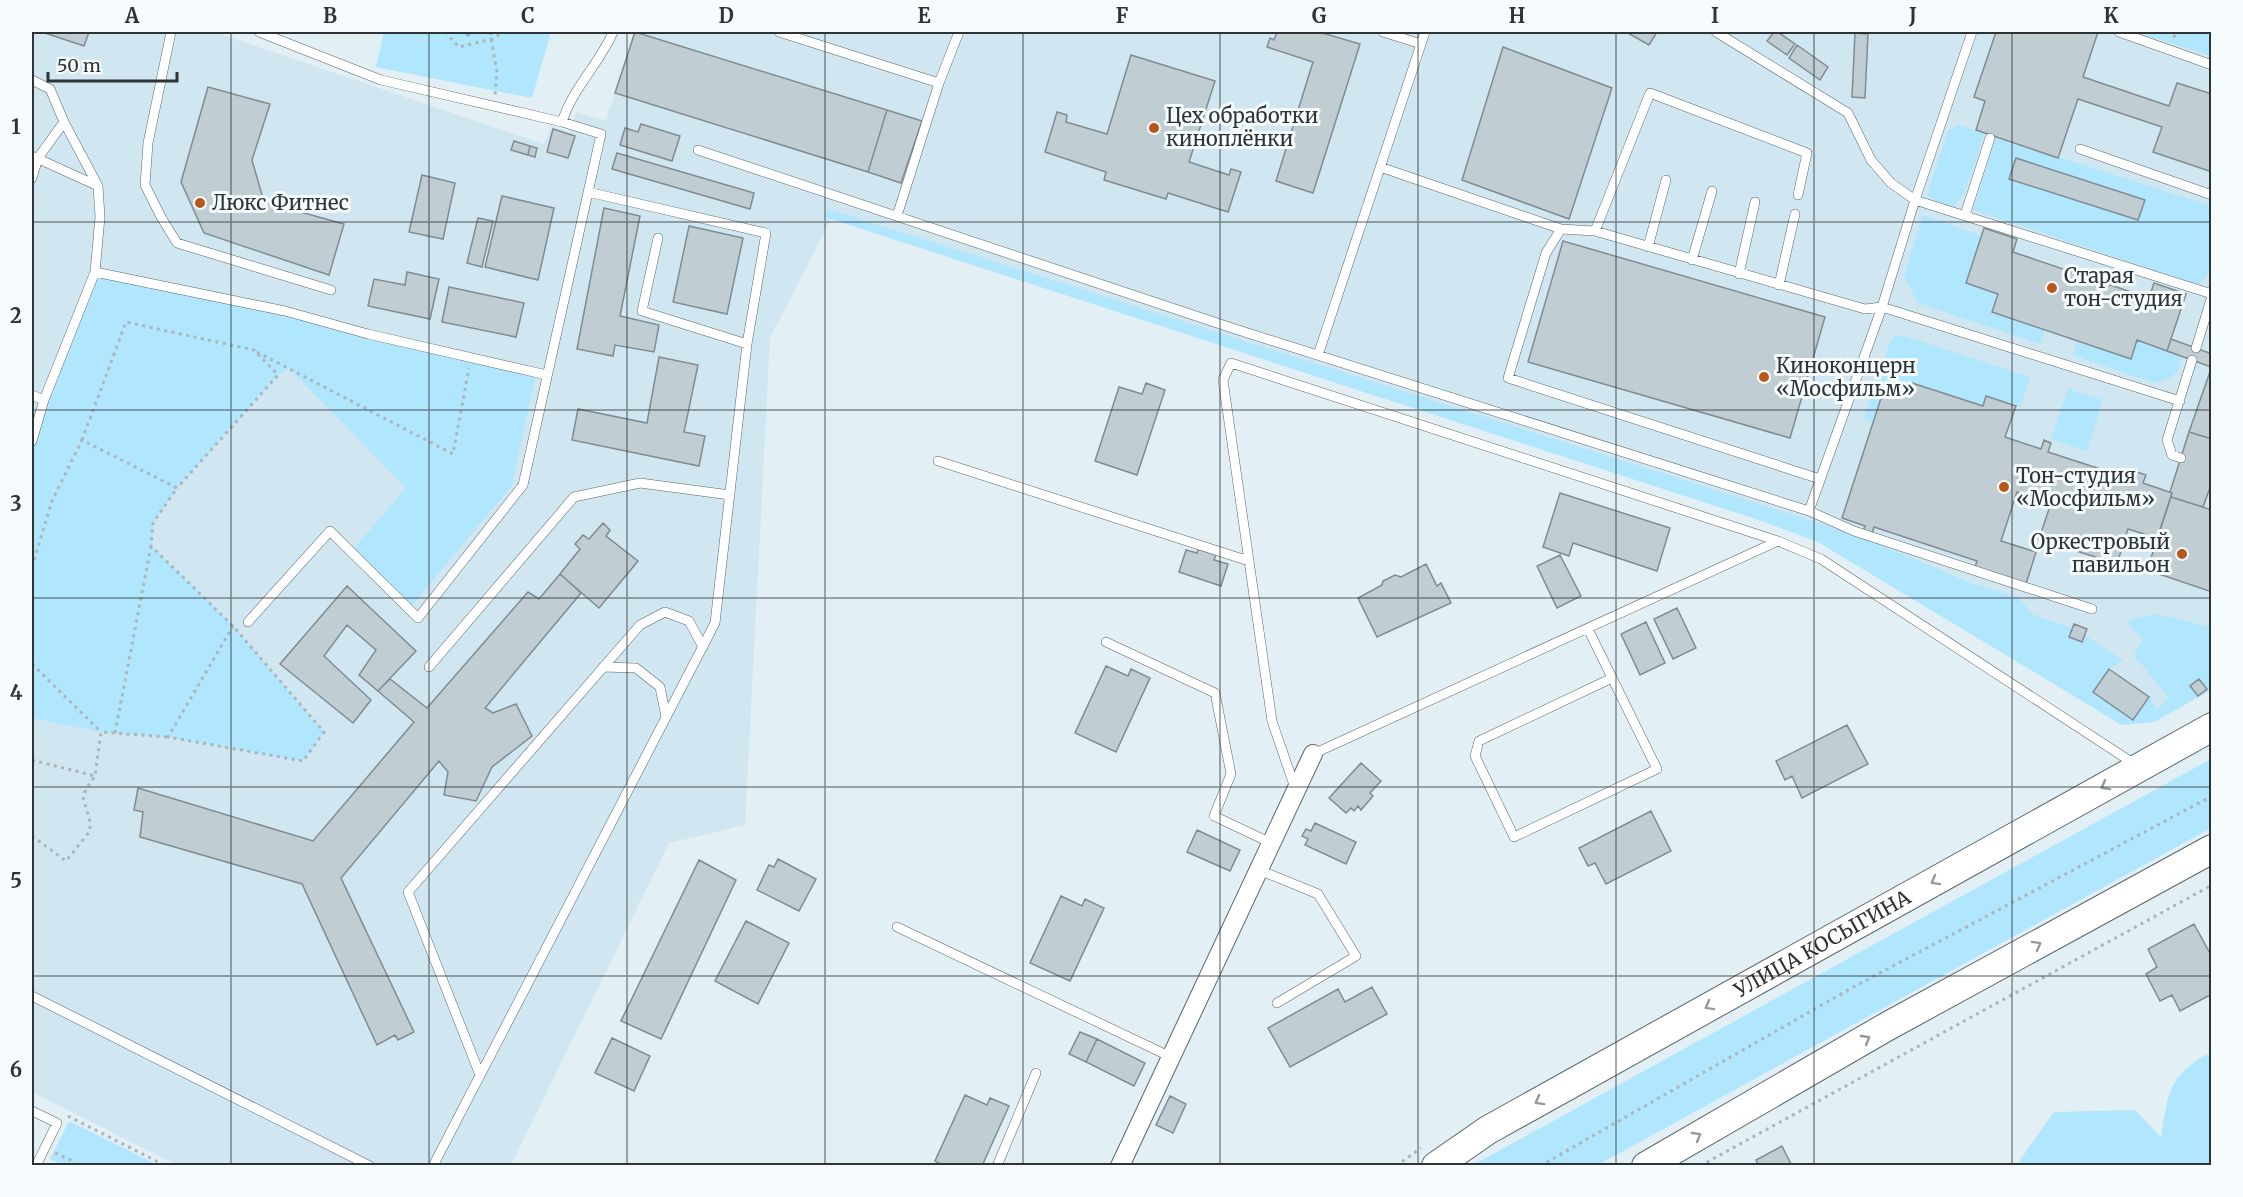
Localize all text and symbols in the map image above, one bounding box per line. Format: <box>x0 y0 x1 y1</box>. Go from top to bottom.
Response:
text: A <box>124 3 140 28</box>
text: B <box>323 3 337 28</box>
text: C <box>521 3 535 28</box>
text: D <box>718 3 734 28</box>
text: E <box>917 3 931 28</box>
text: F <box>1116 3 1129 28</box>
text: G <box>1312 3 1327 28</box>
text: H <box>1509 3 1525 28</box>
text: I <box>1711 3 1719 28</box>
text: J <box>1908 3 1917 28</box>
text: K <box>2104 3 2119 28</box>
scale bar <box>48 45 177 83</box>
text: 50 m <box>57 54 101 77</box>
place label: Цех обработки киноплёнки <box>1166 103 1318 151</box>
text: 1 <box>11 114 21 139</box>
marker: Цех обработки киноплёнки <box>1147 121 1161 135</box>
place label: Люкс Фитнес <box>212 190 349 215</box>
marker: Люкс Фитнес <box>193 196 207 210</box>
place label: Старая тон-студия <box>2064 263 2183 311</box>
marker: Старая тон-студия <box>2045 281 2059 295</box>
text: 2 <box>10 303 22 328</box>
place label: Киноконцерн «Мосфильм» <box>1776 353 1916 401</box>
marker: Киноконцерн «Мосфильм» <box>1757 370 1771 384</box>
place label: Тон-студия «Мосфильм» <box>2016 463 2155 511</box>
marker: Тон-студия «Мосфильм» <box>1997 480 2011 494</box>
text: 3 <box>10 491 22 516</box>
place label: Оркестровый павильон <box>2031 529 2170 577</box>
marker: Оркестровый павильон <box>2175 547 2189 561</box>
text: 4 <box>10 680 23 705</box>
one-way arrow <box>2101 779 2111 790</box>
text: 5 <box>10 868 22 893</box>
one-way arrow <box>1931 874 1941 885</box>
street label: УЛИЦА КОСЫГИНА <box>1729 884 1916 1003</box>
one-way arrow <box>2031 941 2041 952</box>
one-way arrow <box>1705 999 1715 1010</box>
one-way arrow <box>1860 1034 1870 1046</box>
text: 6 <box>10 1057 22 1082</box>
one-way arrow <box>1535 1094 1545 1105</box>
one-way arrow <box>1691 1132 1701 1143</box>

